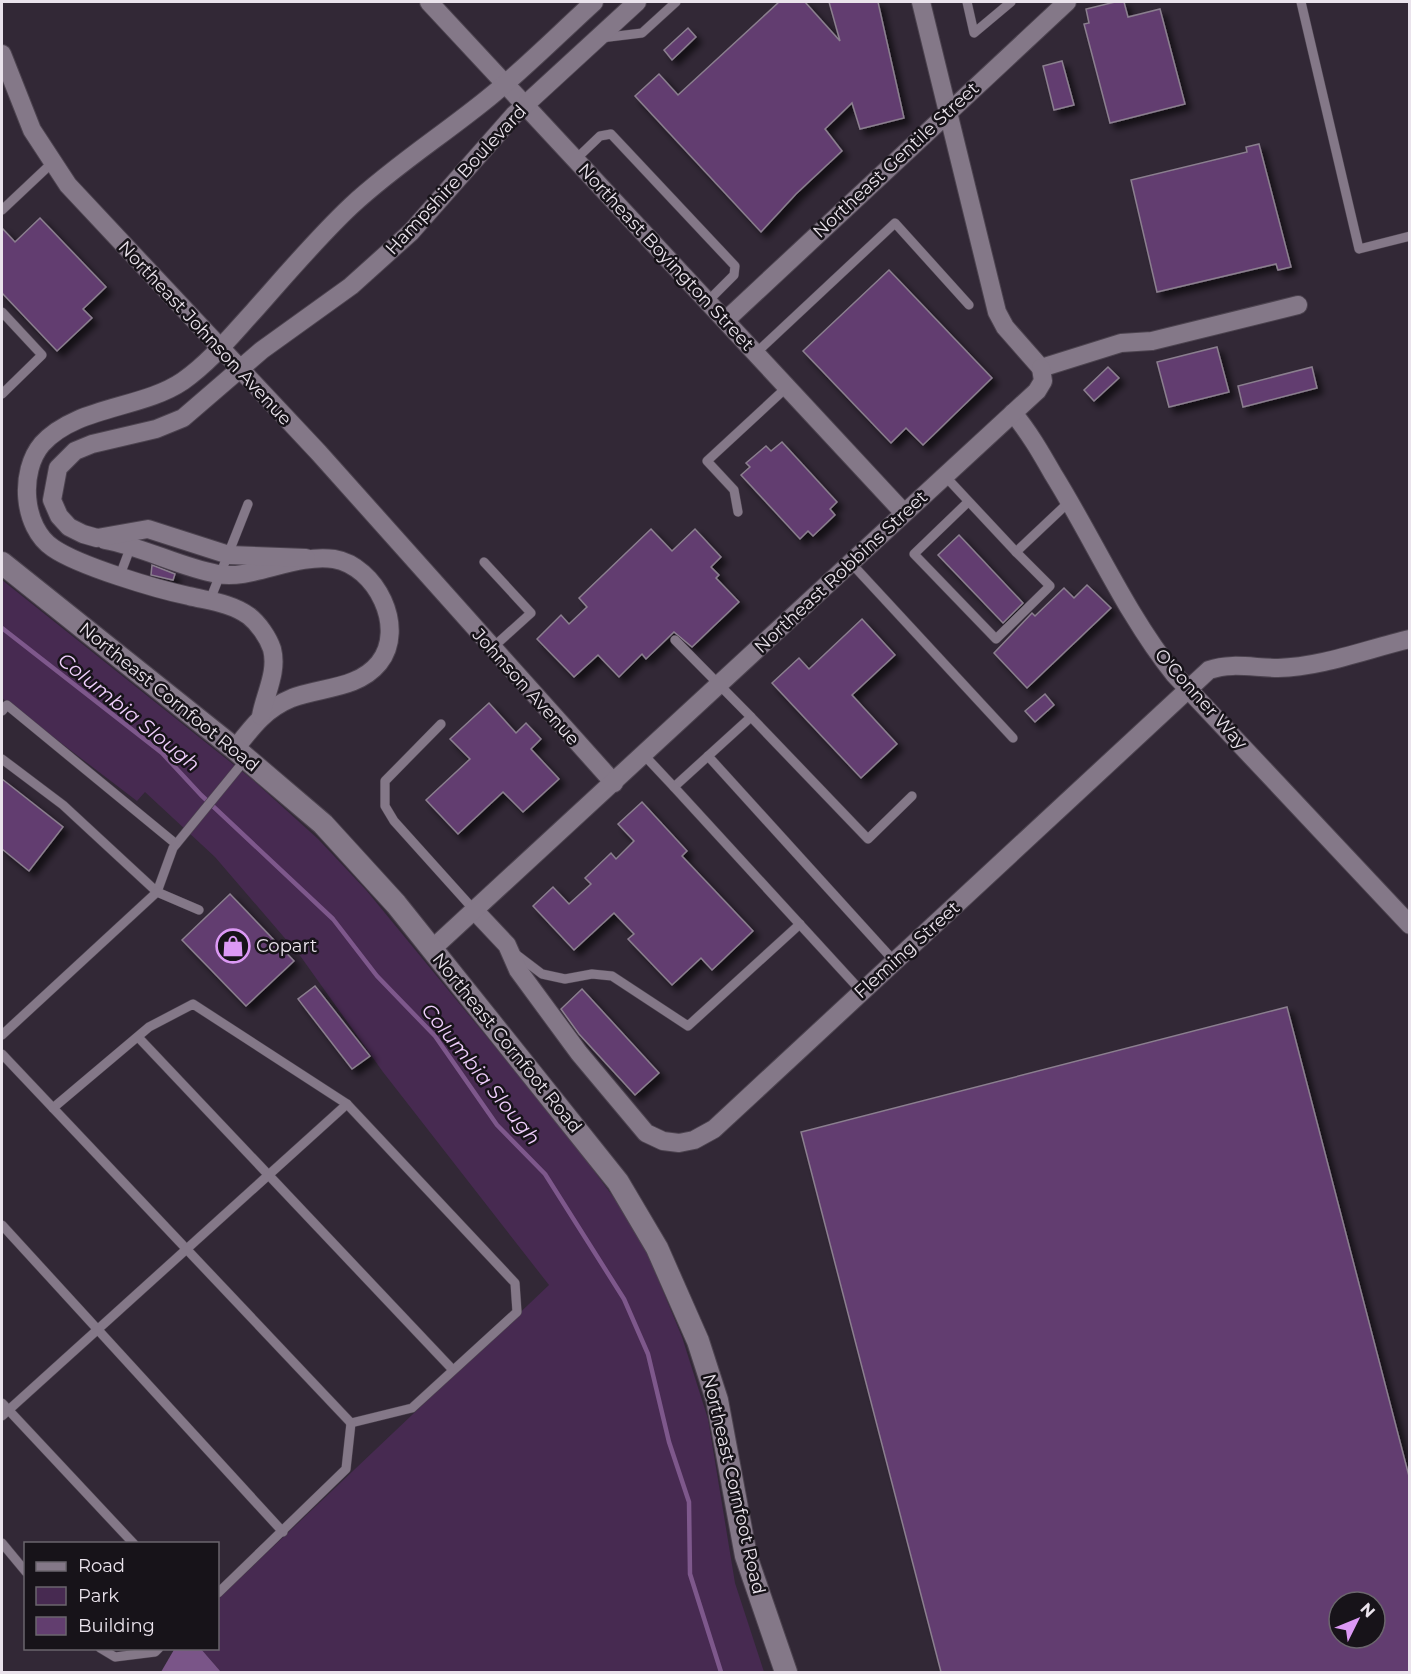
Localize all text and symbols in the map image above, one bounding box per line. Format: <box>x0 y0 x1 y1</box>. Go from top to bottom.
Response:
street label: Northeast Gentile Street <box>808 77 984 243</box>
street label: Hampshire Boulevard <box>381 101 531 259</box>
street label: Northeast Boyington Street <box>573 159 759 355</box>
street label: Northeast Johnson Avenue <box>114 236 296 430</box>
street label: Northeast Robbins Street <box>750 486 932 658</box>
street label: Northeast Cornfoot Road <box>74 618 264 776</box>
street label: Johnson Avenue <box>467 623 584 750</box>
street label: O'Conner Way <box>1150 644 1252 754</box>
water label: Columbia Slough <box>53 648 205 776</box>
street label: Fleming Street <box>850 897 964 1003</box>
shop icon: Copart <box>215 928 251 964</box>
place label: Copart <box>256 935 317 957</box>
street label: Northeast Cornfoot Road <box>428 948 586 1138</box>
water label: Columbia Slough <box>417 998 545 1150</box>
street label: Northeast Cornfoot Road <box>698 1372 770 1596</box>
legend <box>24 1542 219 1650</box>
text: Road <box>78 1555 125 1577</box>
text: Park <box>78 1585 119 1607</box>
north arrow <box>1327 1590 1387 1650</box>
text: N <box>1356 1599 1379 1621</box>
text: Building <box>78 1615 155 1637</box>

